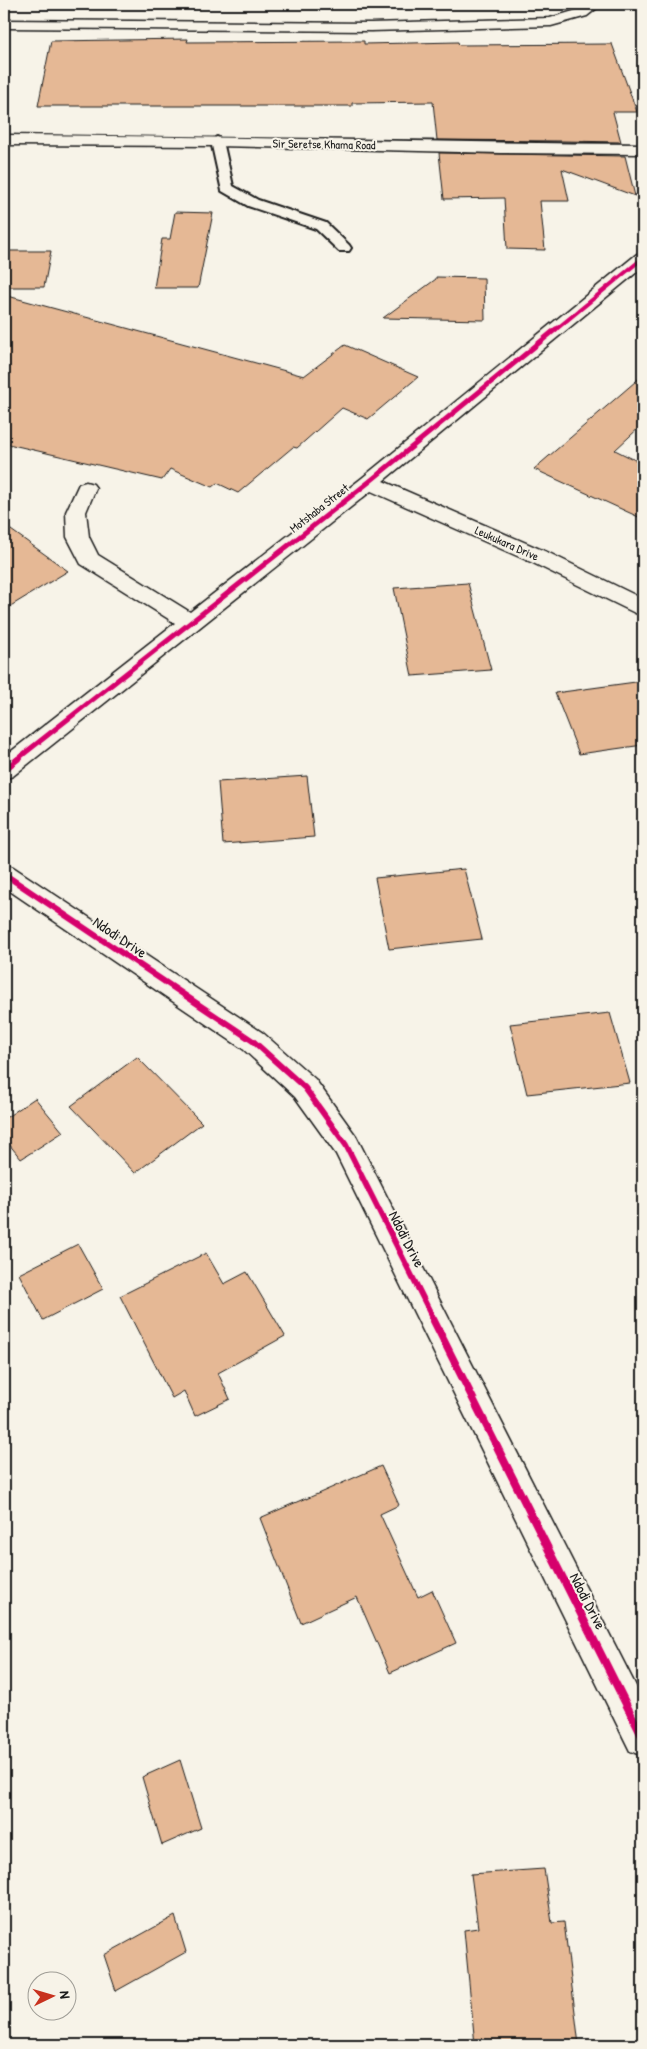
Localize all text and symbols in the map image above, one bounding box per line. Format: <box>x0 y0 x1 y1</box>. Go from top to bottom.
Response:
street label: Sir Seretse Khama Road <box>272 135 376 153</box>
street label: Motshaba Street <box>286 479 353 537</box>
street label: Leukukara Drive <box>472 521 542 565</box>
street label: Ndodi Drive <box>89 911 151 963</box>
street label: Ndodi Drive <box>384 1207 430 1271</box>
street label: Ndodi Drive <box>565 1569 611 1633</box>
north arrow <box>28 1972 78 2022</box>
text: N <box>56 1990 75 2000</box>

